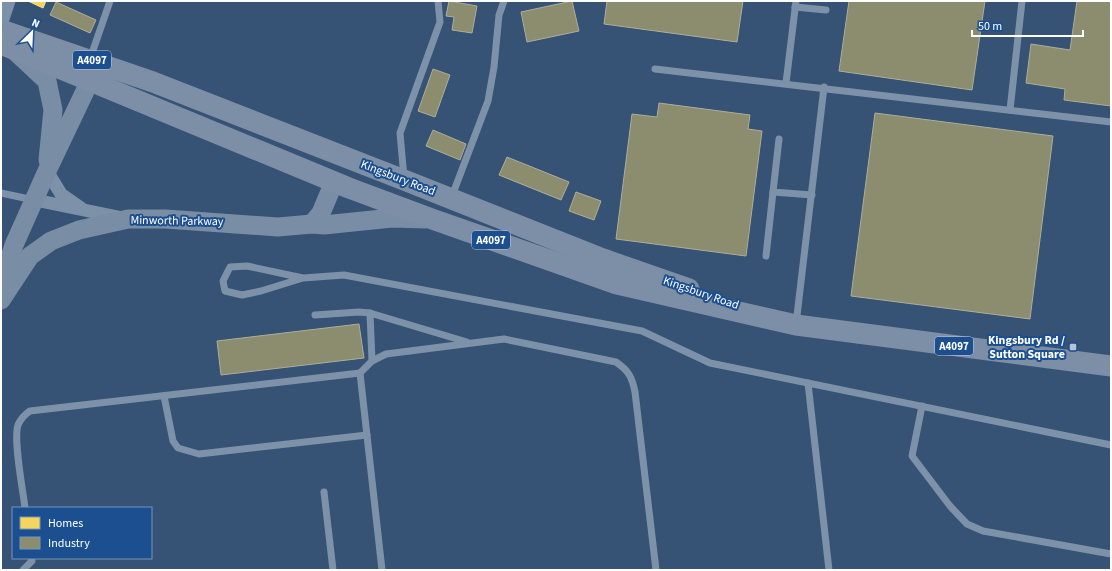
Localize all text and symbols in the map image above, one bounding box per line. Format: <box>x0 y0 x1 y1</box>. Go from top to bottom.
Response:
north arrow <box>12 12 52 52</box>
scale bar <box>972 12 1083 38</box>
text: N <box>29 15 42 32</box>
text: 50 m <box>978 18 1002 35</box>
road number: A4097 <box>73 51 111 69</box>
street label: Kingsbury Road <box>358 156 438 200</box>
street label: Minworth Parkway <box>130 212 224 230</box>
road number: A4097 <box>472 231 510 249</box>
street label: Kingsbury Road <box>661 272 741 314</box>
place label: Kingsbury Rd / Sutton Square <box>988 332 1065 363</box>
road number: A4097 <box>935 337 973 355</box>
marker: Kingsbury Rd / Sutton Square <box>1068 342 1078 352</box>
legend <box>12 507 152 559</box>
text: Homes <box>48 515 83 532</box>
text: Industry <box>48 535 90 552</box>

